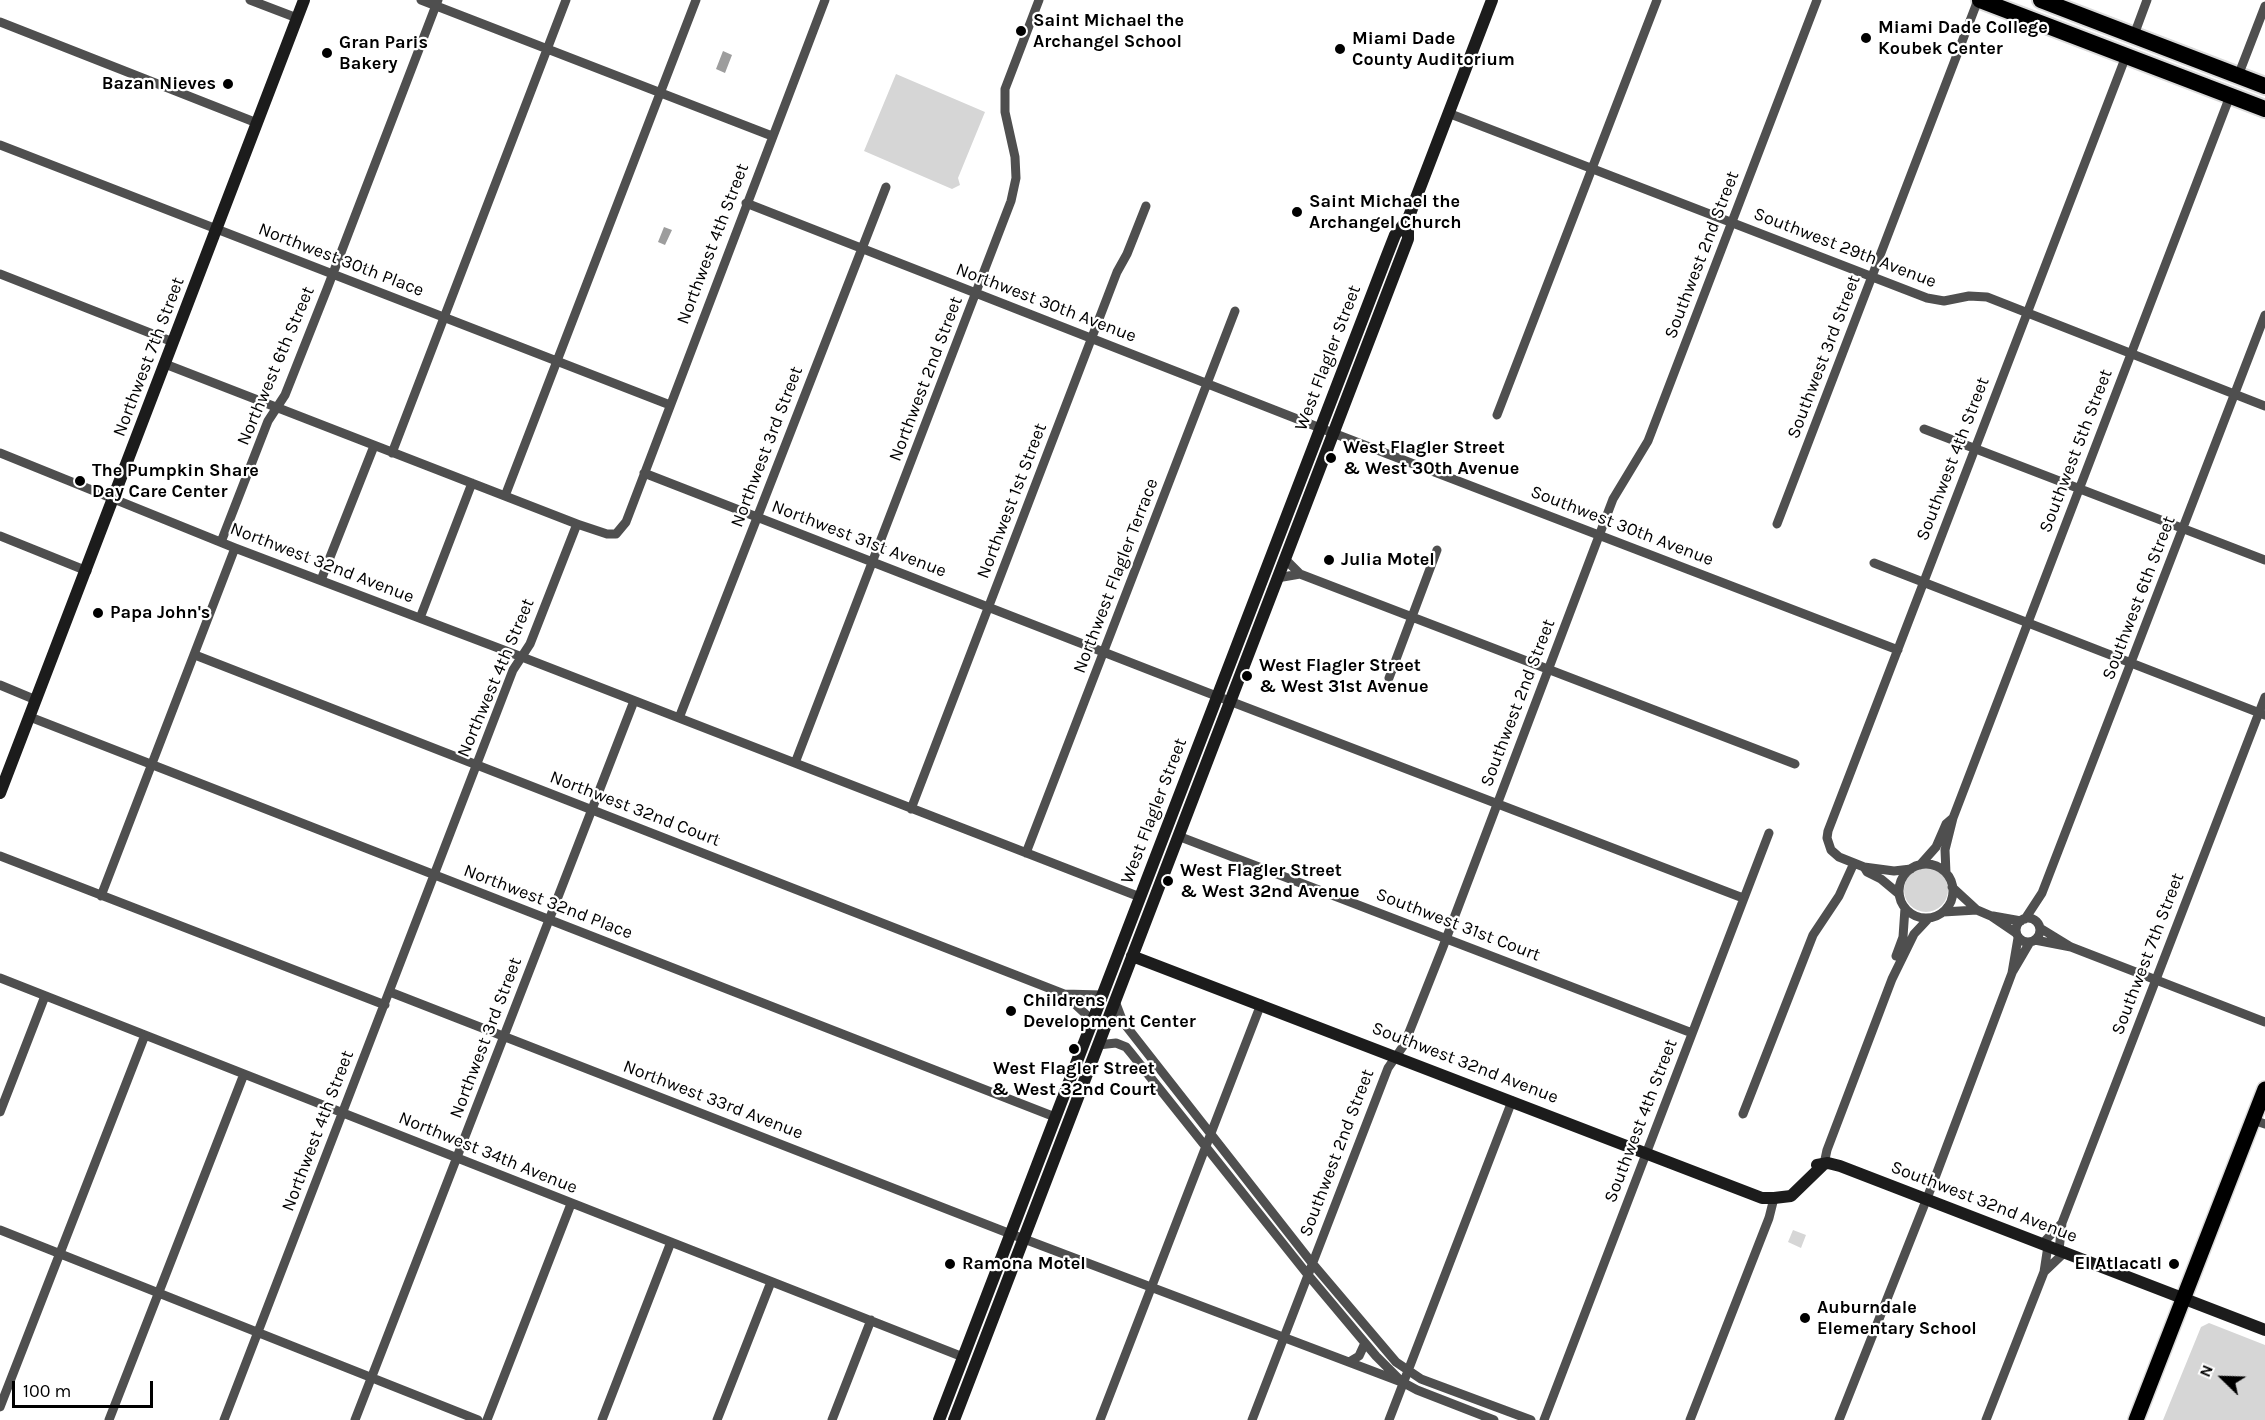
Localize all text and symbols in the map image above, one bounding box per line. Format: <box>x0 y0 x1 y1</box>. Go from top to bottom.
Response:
place label: Saint Michael the Archangel School <box>1033 10 1184 52</box>
place label: Miami Dade College Koubek Center <box>1878 17 2048 60</box>
marker: Saint Michael the Archangel School <box>1014 24 1028 38</box>
place label: Miami Dade County Auditorium <box>1352 28 1515 70</box>
marker: Miami Dade College Koubek Center <box>1859 31 1873 45</box>
place label: Gran Paris Bakery <box>339 32 428 74</box>
marker: Miami Dade County Auditorium <box>1333 42 1347 56</box>
marker: Gran Paris Bakery <box>320 46 334 60</box>
place label: Bazan Nieves <box>102 73 216 95</box>
marker: Bazan Nieves <box>221 77 235 91</box>
street label: Northwest 4th Street <box>672 161 754 327</box>
street label: Southwest 2nd Street <box>1660 168 1744 342</box>
place label: Saint Michael the Archangel Church <box>1309 191 1462 234</box>
street label: Southwest 29th Avenue <box>1751 203 1939 293</box>
marker: Saint Michael the Archangel Church <box>1290 205 1304 219</box>
street label: Northwest 30th Place <box>255 218 427 302</box>
street label: Northwest 30th Avenue <box>953 259 1139 347</box>
street label: Southwest 3rd Street <box>1783 272 1865 442</box>
street label: Northwest 7th Street <box>109 274 189 440</box>
street label: West Flagler Street <box>1290 282 1366 434</box>
street label: Northwest 6th Street <box>233 283 319 449</box>
street label: Northwest 2nd Street <box>885 294 967 464</box>
street label: Northwest 3rd Street <box>726 364 808 530</box>
street label: Southwest 5th Street <box>2035 366 2117 536</box>
street label: Southwest 4th Street <box>1912 374 1994 544</box>
street label: Northwest 1st Street <box>972 420 1052 582</box>
place label: West Flagler Street & West 30th Avenue <box>1343 437 1519 480</box>
marker: West Flagler Street & West 30th Avenue <box>1324 451 1338 465</box>
place label: The Pumpkin Share Day Care Center <box>92 460 259 502</box>
marker: The Pumpkin Share Day Care Center <box>73 474 87 488</box>
street label: Northwest Flagler Terrace <box>1069 475 1163 677</box>
street label: Southwest 30th Avenue <box>1527 481 1717 571</box>
street label: Northwest 31st Avenue <box>769 496 949 582</box>
street label: Southwest 6th Street <box>2098 513 2180 683</box>
street label: Northwest 32nd Avenue <box>227 518 417 608</box>
place label: Julia Motel <box>1341 549 1435 571</box>
marker: Julia Motel <box>1322 553 1336 567</box>
street label: Northwest 4th Street <box>453 595 539 761</box>
place label: Papa John's <box>110 602 210 624</box>
marker: Papa John's <box>91 606 105 620</box>
street label: Southwest 2nd Street <box>1476 616 1560 790</box>
place label: West Flagler Street & West 31st Avenue <box>1259 655 1429 698</box>
marker: West Flagler Street & West 31st Avenue <box>1240 669 1254 683</box>
street label: West Flagler Street <box>1116 735 1192 887</box>
street label: Northwest 32nd Court <box>547 766 723 852</box>
street label: Northwest 32nd Place <box>460 860 636 944</box>
place label: West Flagler Street & West 32nd Avenue <box>1180 860 1360 902</box>
street label: Southwest 7th Street <box>2107 870 2189 1038</box>
marker: West Flagler Street & West 32nd Avenue <box>1161 874 1175 888</box>
street label: Southwest 31st Court <box>1373 884 1543 966</box>
street label: Northwest 3rd Street <box>445 955 527 1121</box>
place label: Childrens Development Center <box>1023 990 1196 1032</box>
marker: Childrens Development Center <box>1004 1004 1018 1018</box>
street label: Southwest 32nd Avenue <box>1369 1017 1561 1109</box>
street label: Southwest 4th Street <box>1600 1036 1682 1206</box>
marker: West Flagler Street & West 32nd Court <box>1067 1042 1081 1056</box>
street label: Northwest 4th Street <box>277 1048 359 1214</box>
street label: Northwest 33rd Avenue <box>620 1056 806 1144</box>
place label: West Flagler Street & West 32nd Court <box>992 1058 1156 1100</box>
street label: Southwest 2nd Street <box>1295 1066 1379 1240</box>
street label: Northwest 34th Avenue <box>395 1107 581 1199</box>
street label: Southwest 32nd Avenue <box>1888 1156 2080 1248</box>
place label: Ramona Motel <box>962 1253 1086 1275</box>
place label: El Atlacatl <box>2074 1253 2162 1275</box>
marker: Ramona Motel <box>943 1257 957 1271</box>
marker: El Atlacatl <box>2167 1257 2181 1271</box>
place label: Auburndale Elementary School <box>1817 1297 1977 1340</box>
marker: Auburndale Elementary School <box>1798 1311 1812 1325</box>
north arrow <box>2193 1348 2253 1408</box>
text: N <box>2195 1362 2217 1380</box>
scale bar <box>15 1369 156 1407</box>
text: 100 m <box>23 1380 71 1402</box>

